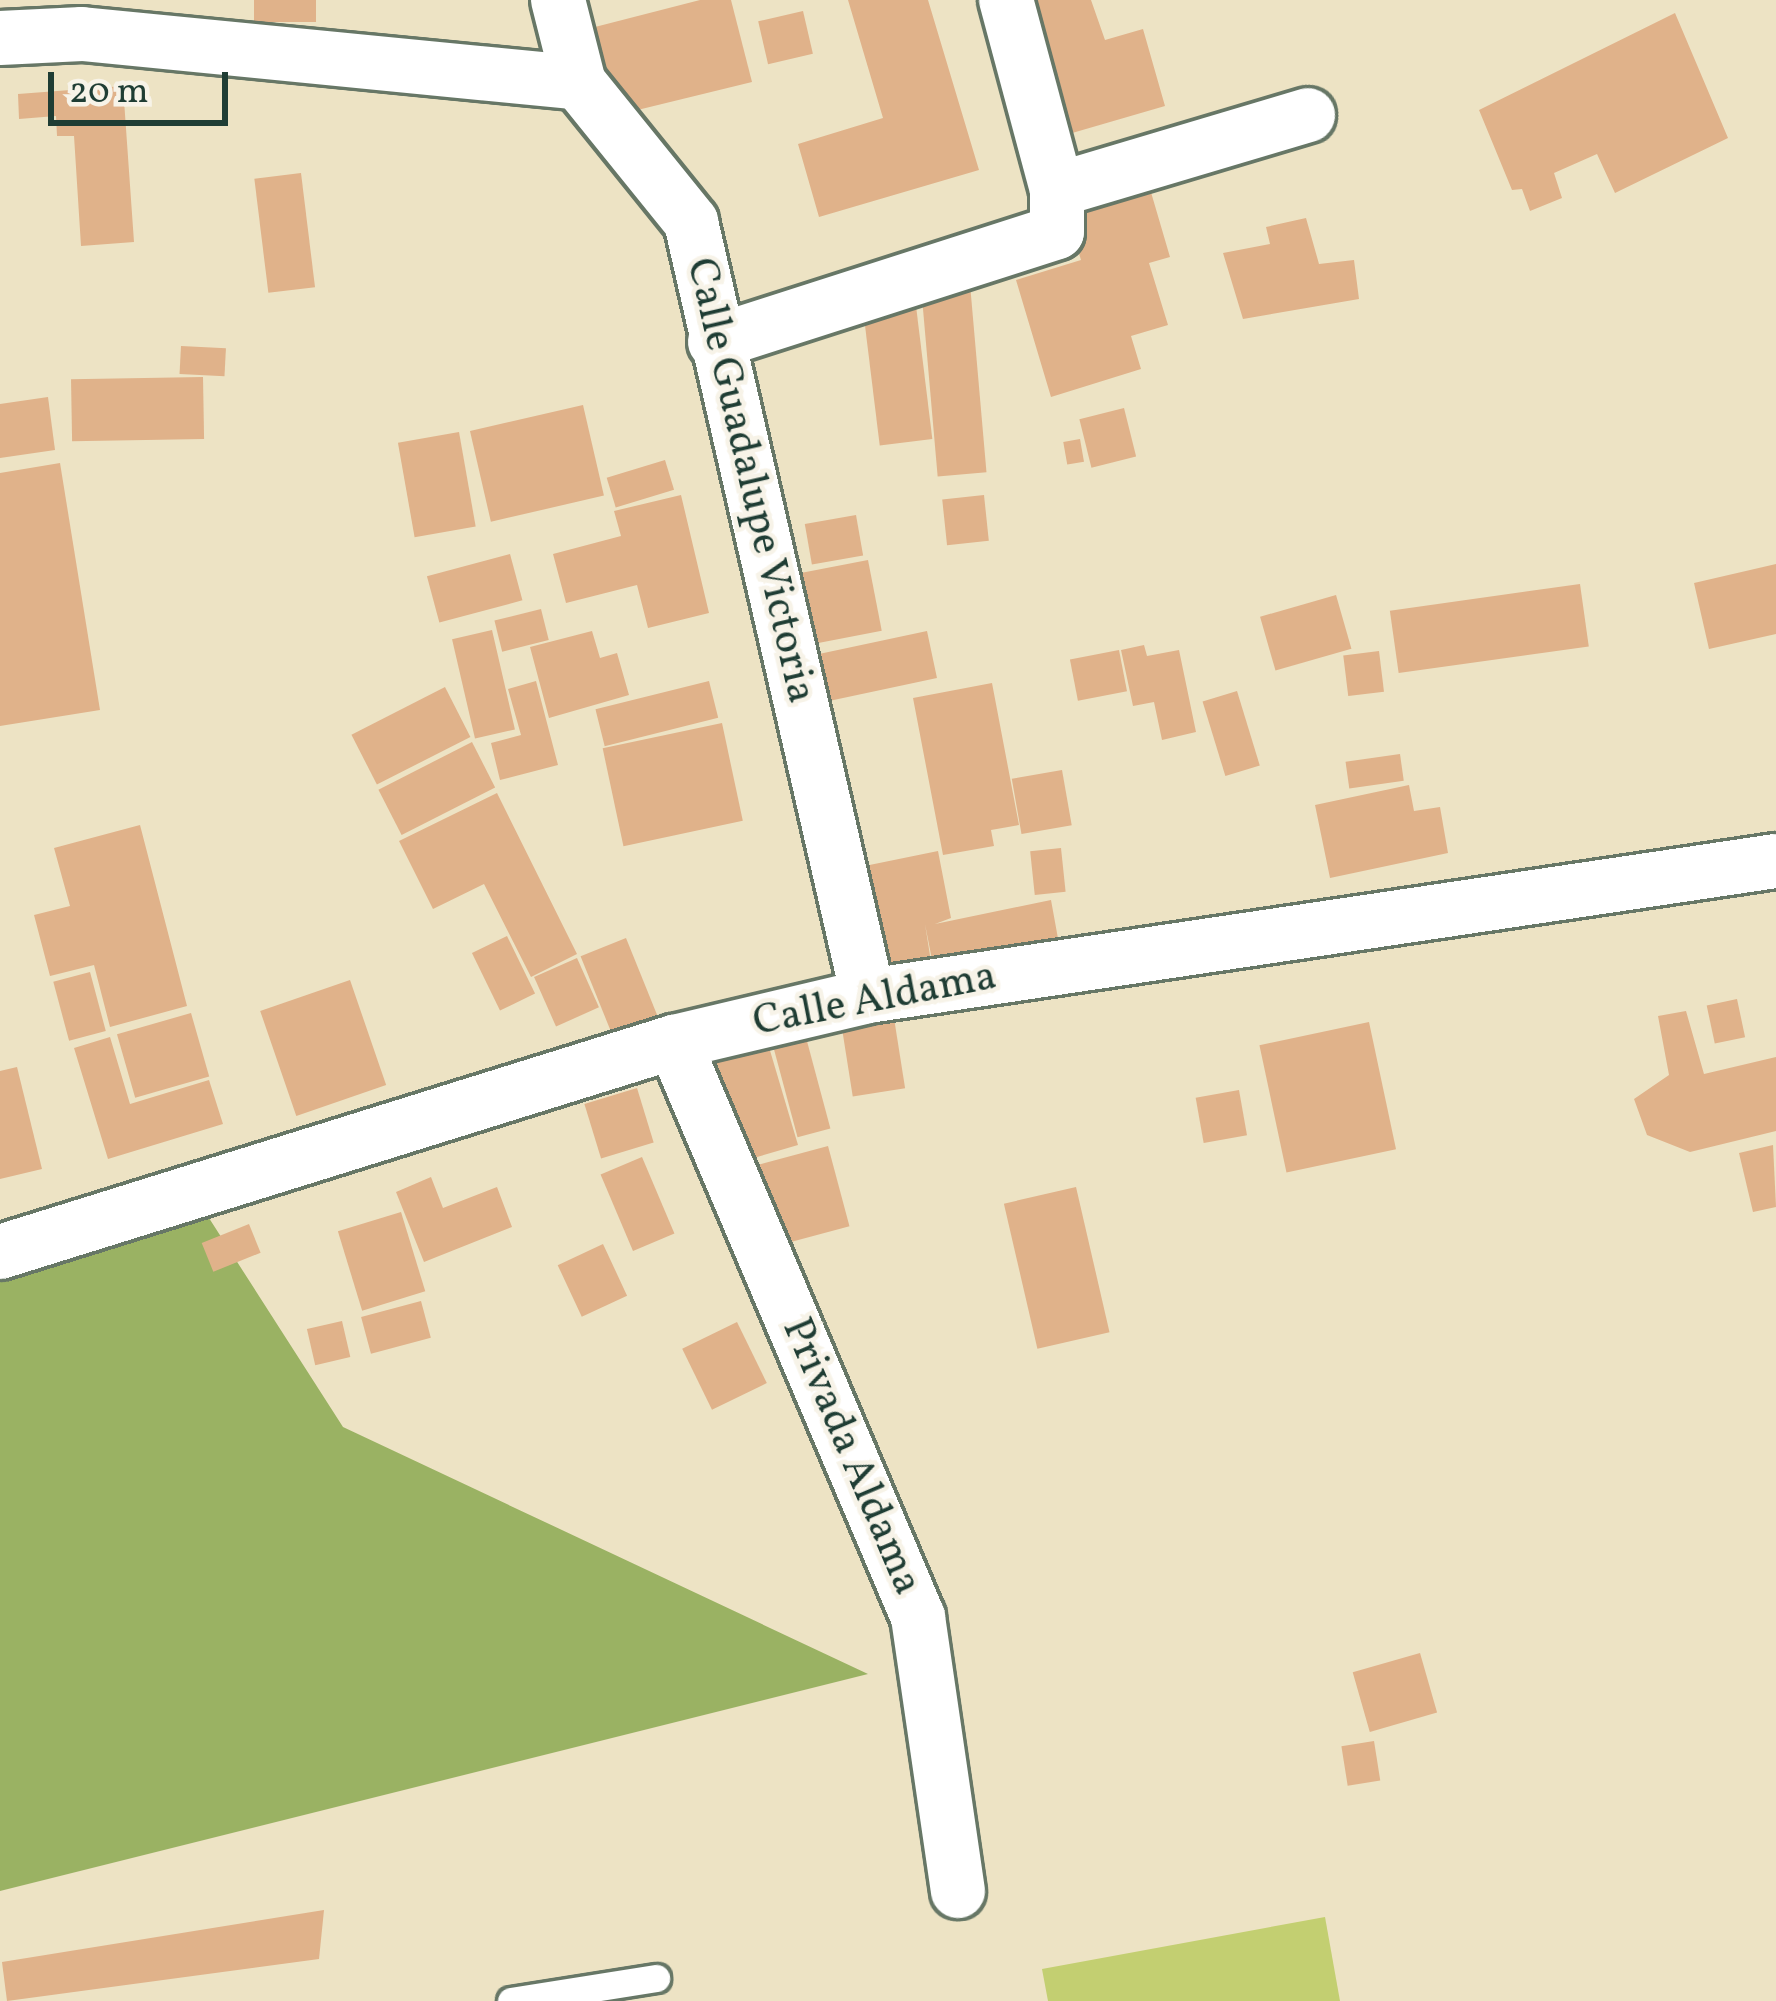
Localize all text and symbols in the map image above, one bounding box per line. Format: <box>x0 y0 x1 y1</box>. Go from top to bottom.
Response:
scale bar <box>54 48 234 122</box>
text: 20 m <box>69 68 149 118</box>
street label: Calle Guadalupe Victoria <box>673 253 825 709</box>
street label: Calle Aldama <box>749 953 1001 1049</box>
street label: Privada Aldama <box>769 1311 931 1603</box>

